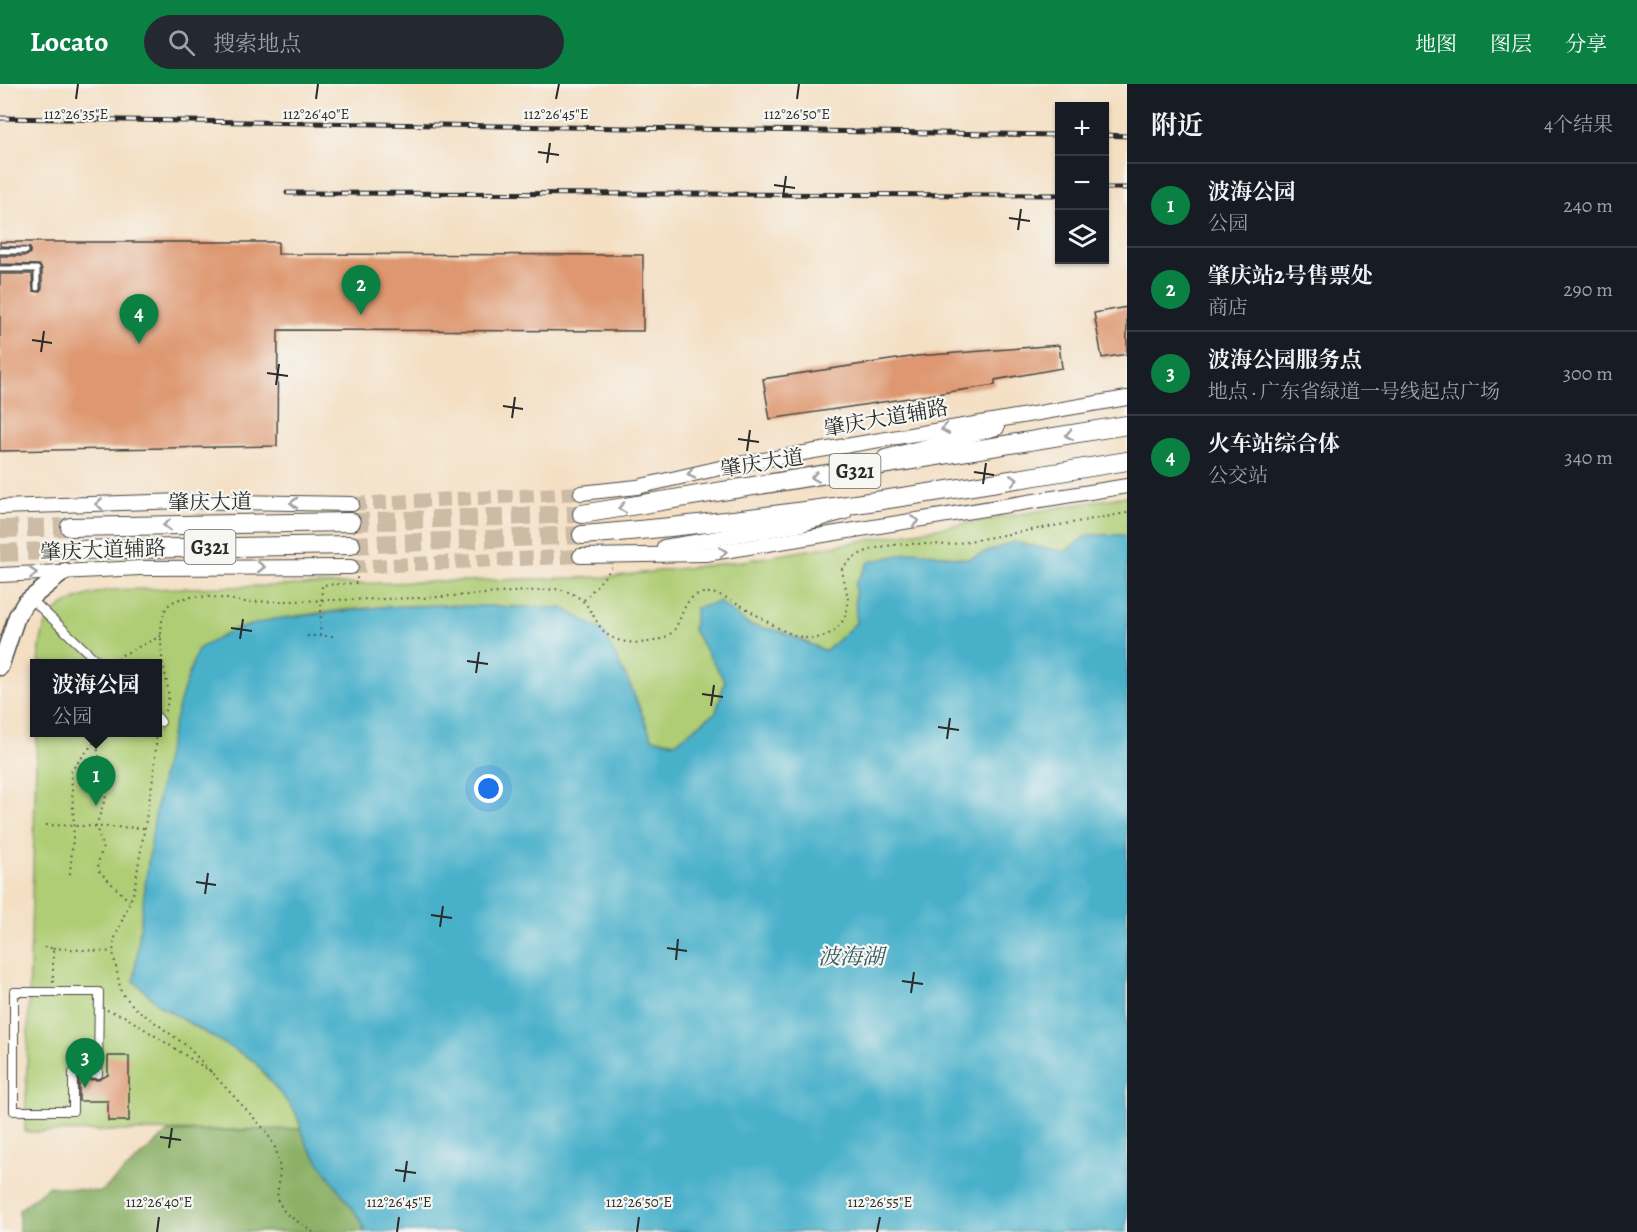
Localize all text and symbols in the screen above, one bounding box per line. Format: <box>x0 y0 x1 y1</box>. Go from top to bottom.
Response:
search box <box>144 15 564 69</box>
text: Locato <box>30 23 108 61</box>
icon: search <box>165 26 198 59</box>
text: 搜索地点 <box>213 29 301 59</box>
text: 地图 <box>1415 30 1457 58</box>
text: 图层 <box>1490 30 1532 58</box>
text: 分享 <box>1565 30 1607 58</box>
map controls <box>1055 102 1109 264</box>
button: + <box>1055 102 1109 156</box>
text: 112°26'35"E <box>44 104 108 124</box>
text: 112°26'40"E <box>283 104 349 124</box>
text: 112°26'45"E <box>523 104 589 124</box>
text: 112°26'50"E <box>764 104 830 124</box>
text: 附近 <box>1151 108 1203 143</box>
text: 4个结果 <box>1544 111 1613 138</box>
button: − <box>1055 156 1109 210</box>
text: 波海公园 <box>1208 177 1296 207</box>
text: 1 <box>1167 192 1174 219</box>
text: 240 m <box>1563 192 1613 219</box>
button: layers <box>1055 210 1109 264</box>
text: 公园 <box>1208 210 1248 237</box>
text: 肇庆站2号售票处 <box>1208 261 1373 291</box>
pin: 2 <box>342 266 380 315</box>
text: 2 <box>1166 276 1175 303</box>
text: 290 m <box>1563 276 1613 303</box>
pin: 4 <box>120 294 158 344</box>
text: 商店 <box>1208 294 1248 321</box>
text: 波海公园服务点 <box>1208 345 1362 375</box>
text: 3 <box>1166 360 1175 387</box>
text: 300 m <box>1563 360 1613 387</box>
text: 地点 · 广东省绿道一号线起点广场 <box>1208 378 1500 405</box>
street label: 肇庆大道辅路 <box>822 393 950 443</box>
one-way arrow <box>940 422 950 435</box>
one-way arrow <box>1065 428 1074 440</box>
text: 火车站综合体 <box>1208 429 1340 459</box>
street label: 肇庆大道 <box>718 443 806 483</box>
text: 4 <box>1166 444 1175 471</box>
text: 340 m <box>1564 444 1613 471</box>
road number: G321 <box>830 454 880 488</box>
text: 公交站 <box>1208 462 1268 489</box>
one-way arrow <box>686 467 696 480</box>
one-way arrow <box>810 471 819 483</box>
one-way arrow <box>1010 474 1019 486</box>
street label: 肇庆大道 <box>168 487 252 517</box>
one-way arrow <box>289 497 298 510</box>
one-way arrow <box>94 498 103 510</box>
one-way arrow <box>618 501 628 514</box>
one-way arrow <box>910 515 920 527</box>
one-way arrow <box>162 519 171 531</box>
road number: G321 <box>184 530 236 564</box>
street label: 肇庆大道辅路 <box>40 534 166 566</box>
one-way arrow <box>718 546 727 558</box>
one-way arrow <box>257 561 266 573</box>
one-way arrow <box>28 567 37 580</box>
popup <box>30 659 162 737</box>
text: 波海公园 <box>52 670 140 700</box>
text: 公园 <box>52 703 92 730</box>
pin: 1 <box>76 756 116 806</box>
your location <box>474 774 503 803</box>
water label: 波海湖 <box>818 942 888 972</box>
pin: 3 <box>66 1038 104 1088</box>
text: 112°26'40"E <box>126 1192 192 1212</box>
text: 112°26'45"E <box>366 1192 432 1212</box>
text: 112°26'50"E <box>606 1192 672 1212</box>
text: 112°26'55"E <box>848 1192 912 1212</box>

